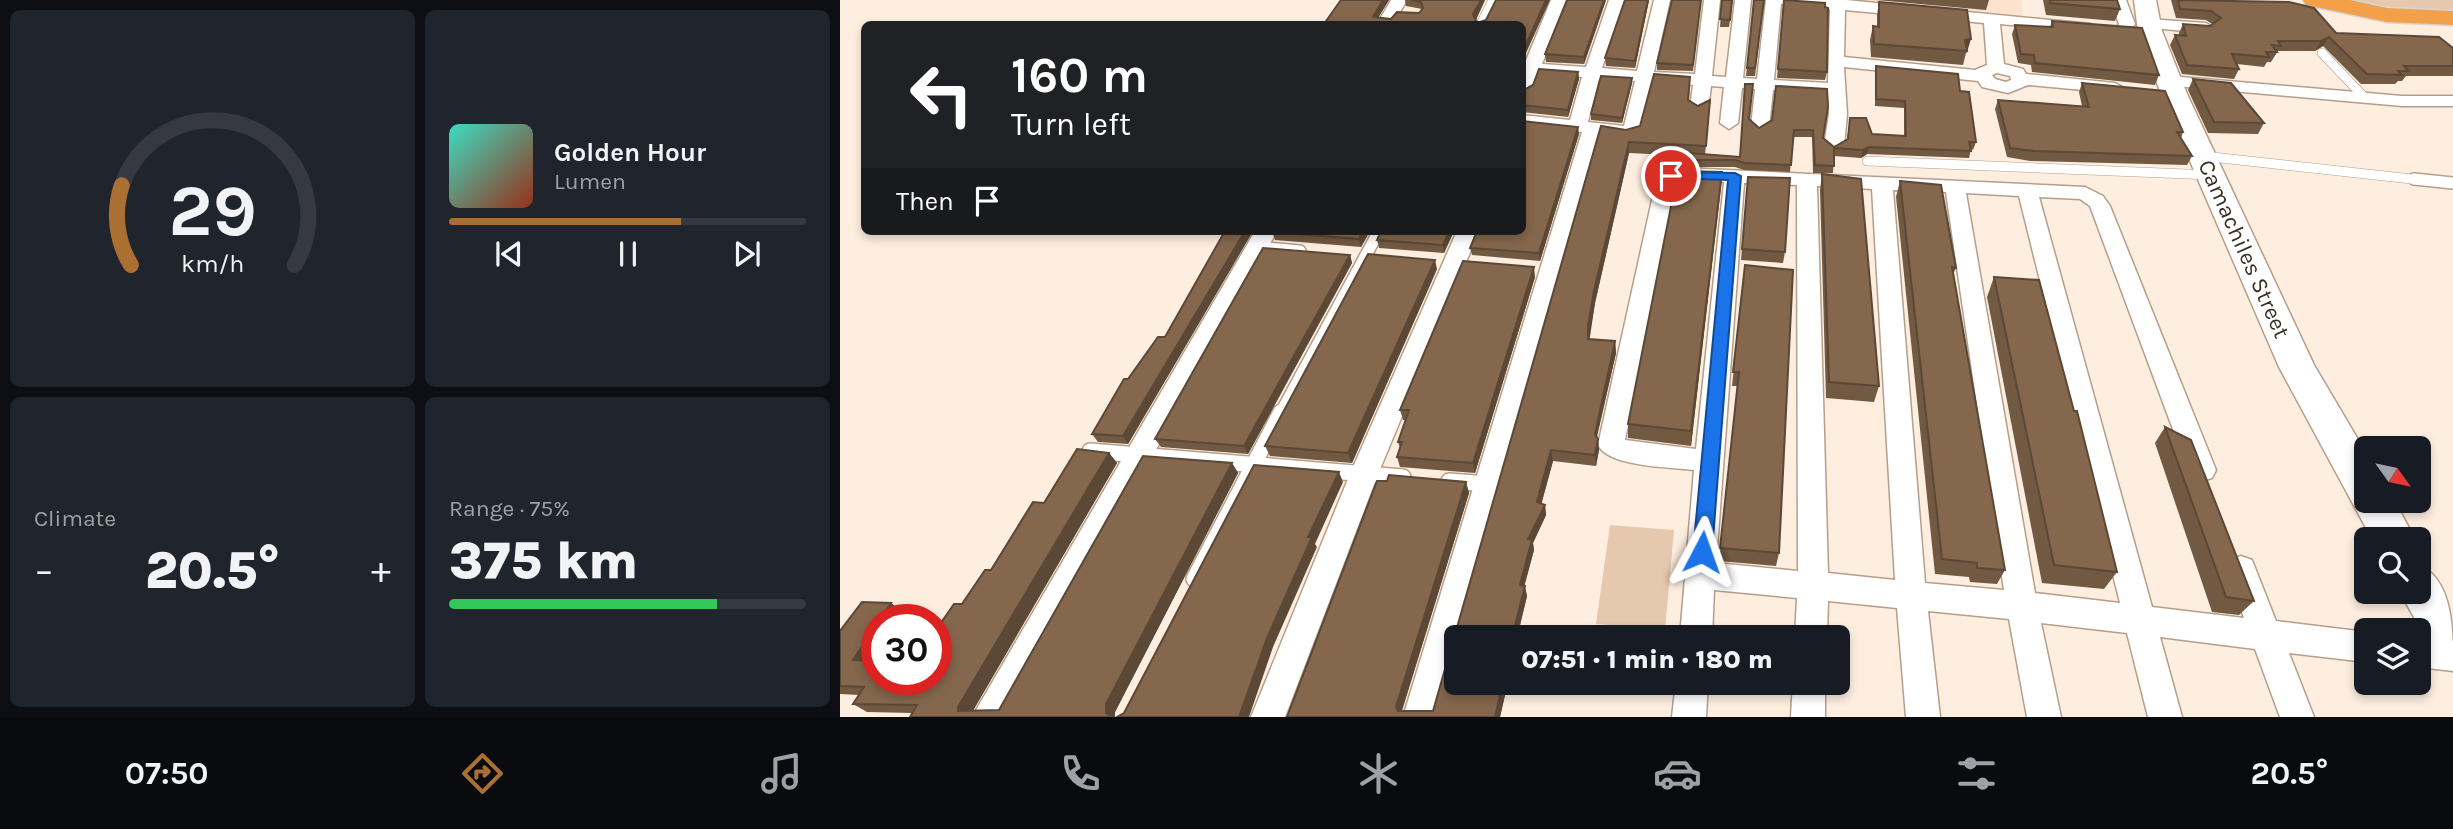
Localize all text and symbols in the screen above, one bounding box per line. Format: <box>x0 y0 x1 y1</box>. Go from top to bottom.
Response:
text: 160 m <box>1011 47 1148 104</box>
icon: left <box>896 49 987 140</box>
text: Turn left <box>1011 106 1131 143</box>
text: Golden Hour <box>554 137 706 168</box>
pin <box>1641 146 1701 206</box>
street label: Camachiles Street <box>2193 156 2296 343</box>
icon: arrive <box>1652 157 1690 195</box>
text: 29 <box>168 168 257 253</box>
text: Lumen <box>554 168 626 195</box>
icon: arrive <box>968 182 1006 220</box>
text: Then <box>896 186 954 217</box>
icon: previous <box>490 235 528 273</box>
icon: pause <box>609 235 647 273</box>
icon: next <box>728 235 766 273</box>
text: km/h <box>181 249 244 278</box>
north arrow <box>2354 436 2431 513</box>
map controls <box>2354 436 2431 695</box>
text: Range · 75% <box>449 495 570 522</box>
text: Climate <box>34 505 116 532</box>
position arrow <box>1665 515 1739 589</box>
button: search <box>2354 527 2431 604</box>
text: 375 km <box>449 530 638 591</box>
text: 20.5° <box>145 540 280 601</box>
text: − <box>34 548 54 593</box>
text: + <box>371 548 391 593</box>
speed limit sign: 30 <box>861 604 952 695</box>
button: layers <box>2354 618 2431 695</box>
text: 07:51 · 1 min · 180 m <box>1521 644 1773 675</box>
icon: directions <box>458 749 507 798</box>
icon: music <box>757 749 806 798</box>
icon: phone <box>1056 749 1105 798</box>
icon: climate <box>1354 749 1403 798</box>
icon: car <box>1653 749 1702 798</box>
icon: filters <box>1952 749 2001 798</box>
text: 07:50 <box>125 755 209 792</box>
text: 20.5° <box>2251 755 2328 792</box>

